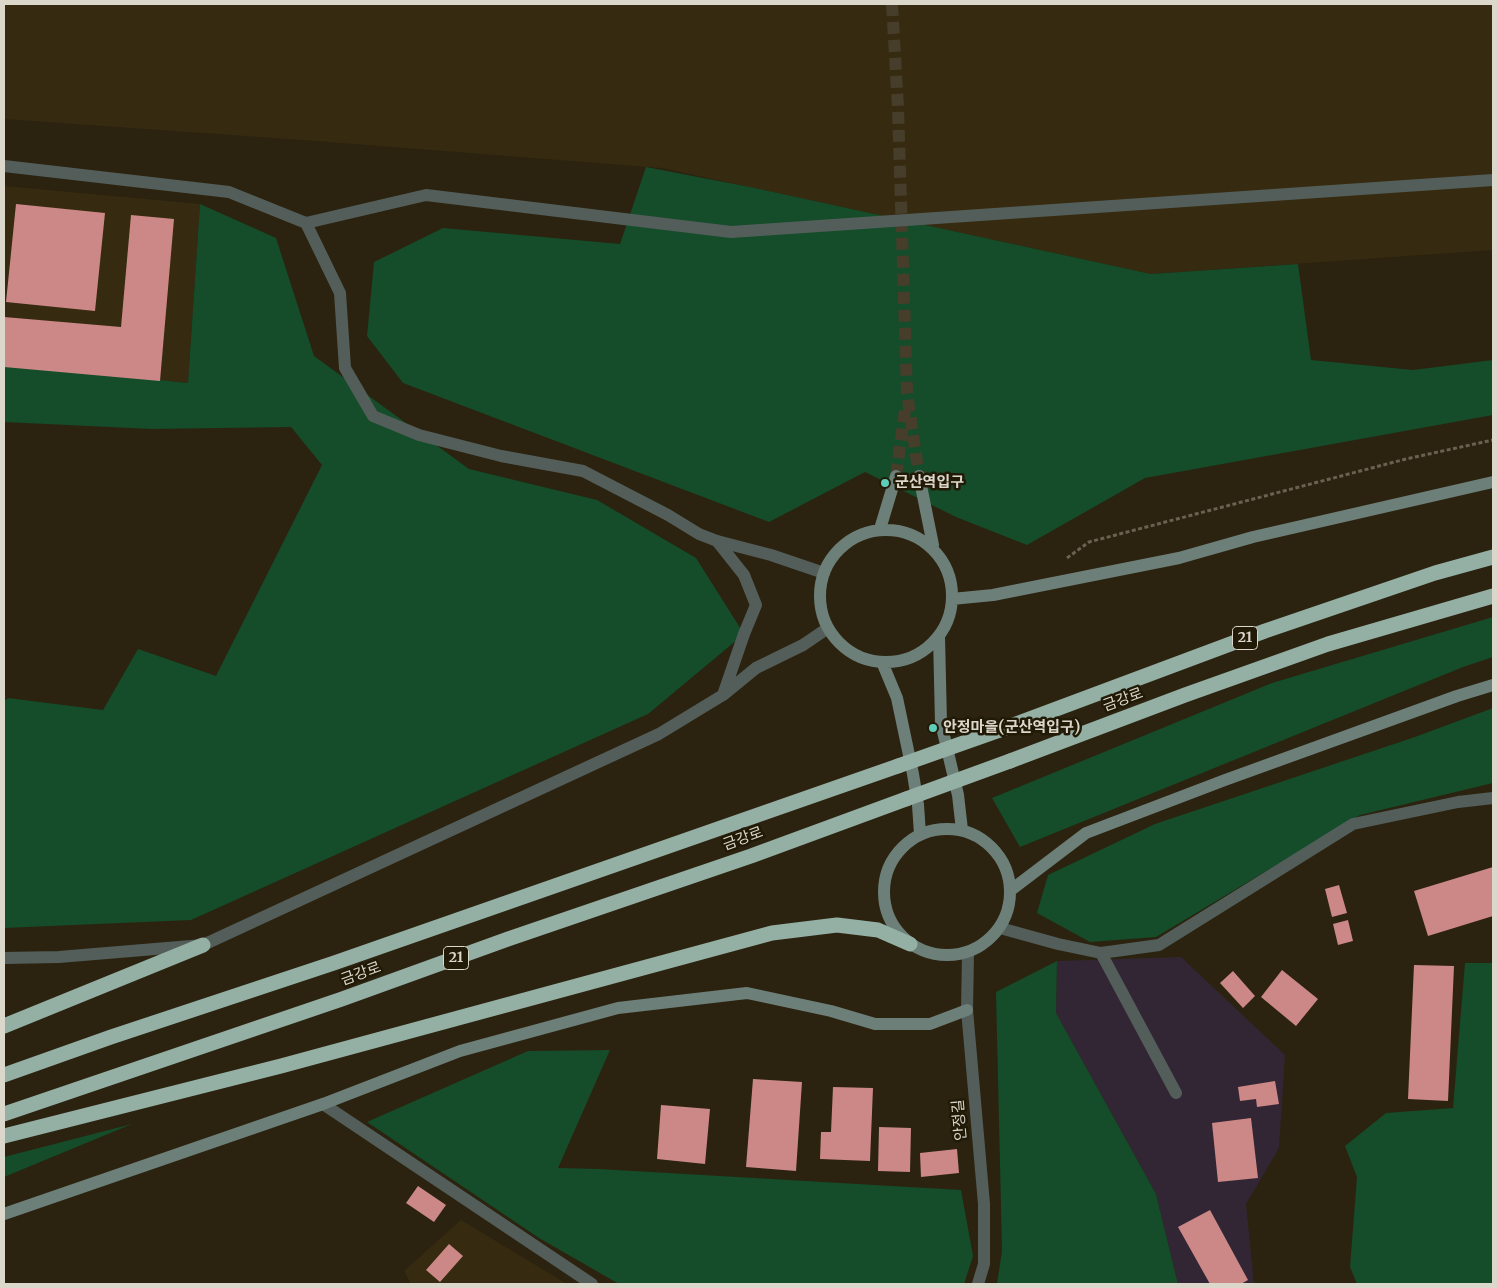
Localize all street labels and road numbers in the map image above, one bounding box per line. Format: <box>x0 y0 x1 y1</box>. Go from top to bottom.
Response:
road number: 21 <box>1232 626 1258 650</box>
street label: 금강로 <box>1100 684 1146 716</box>
street label: 금강로 <box>720 823 766 855</box>
road number: 21 <box>444 946 468 970</box>
street label: 금강로 <box>338 958 384 990</box>
street label: 안정길 <box>949 1099 971 1141</box>

